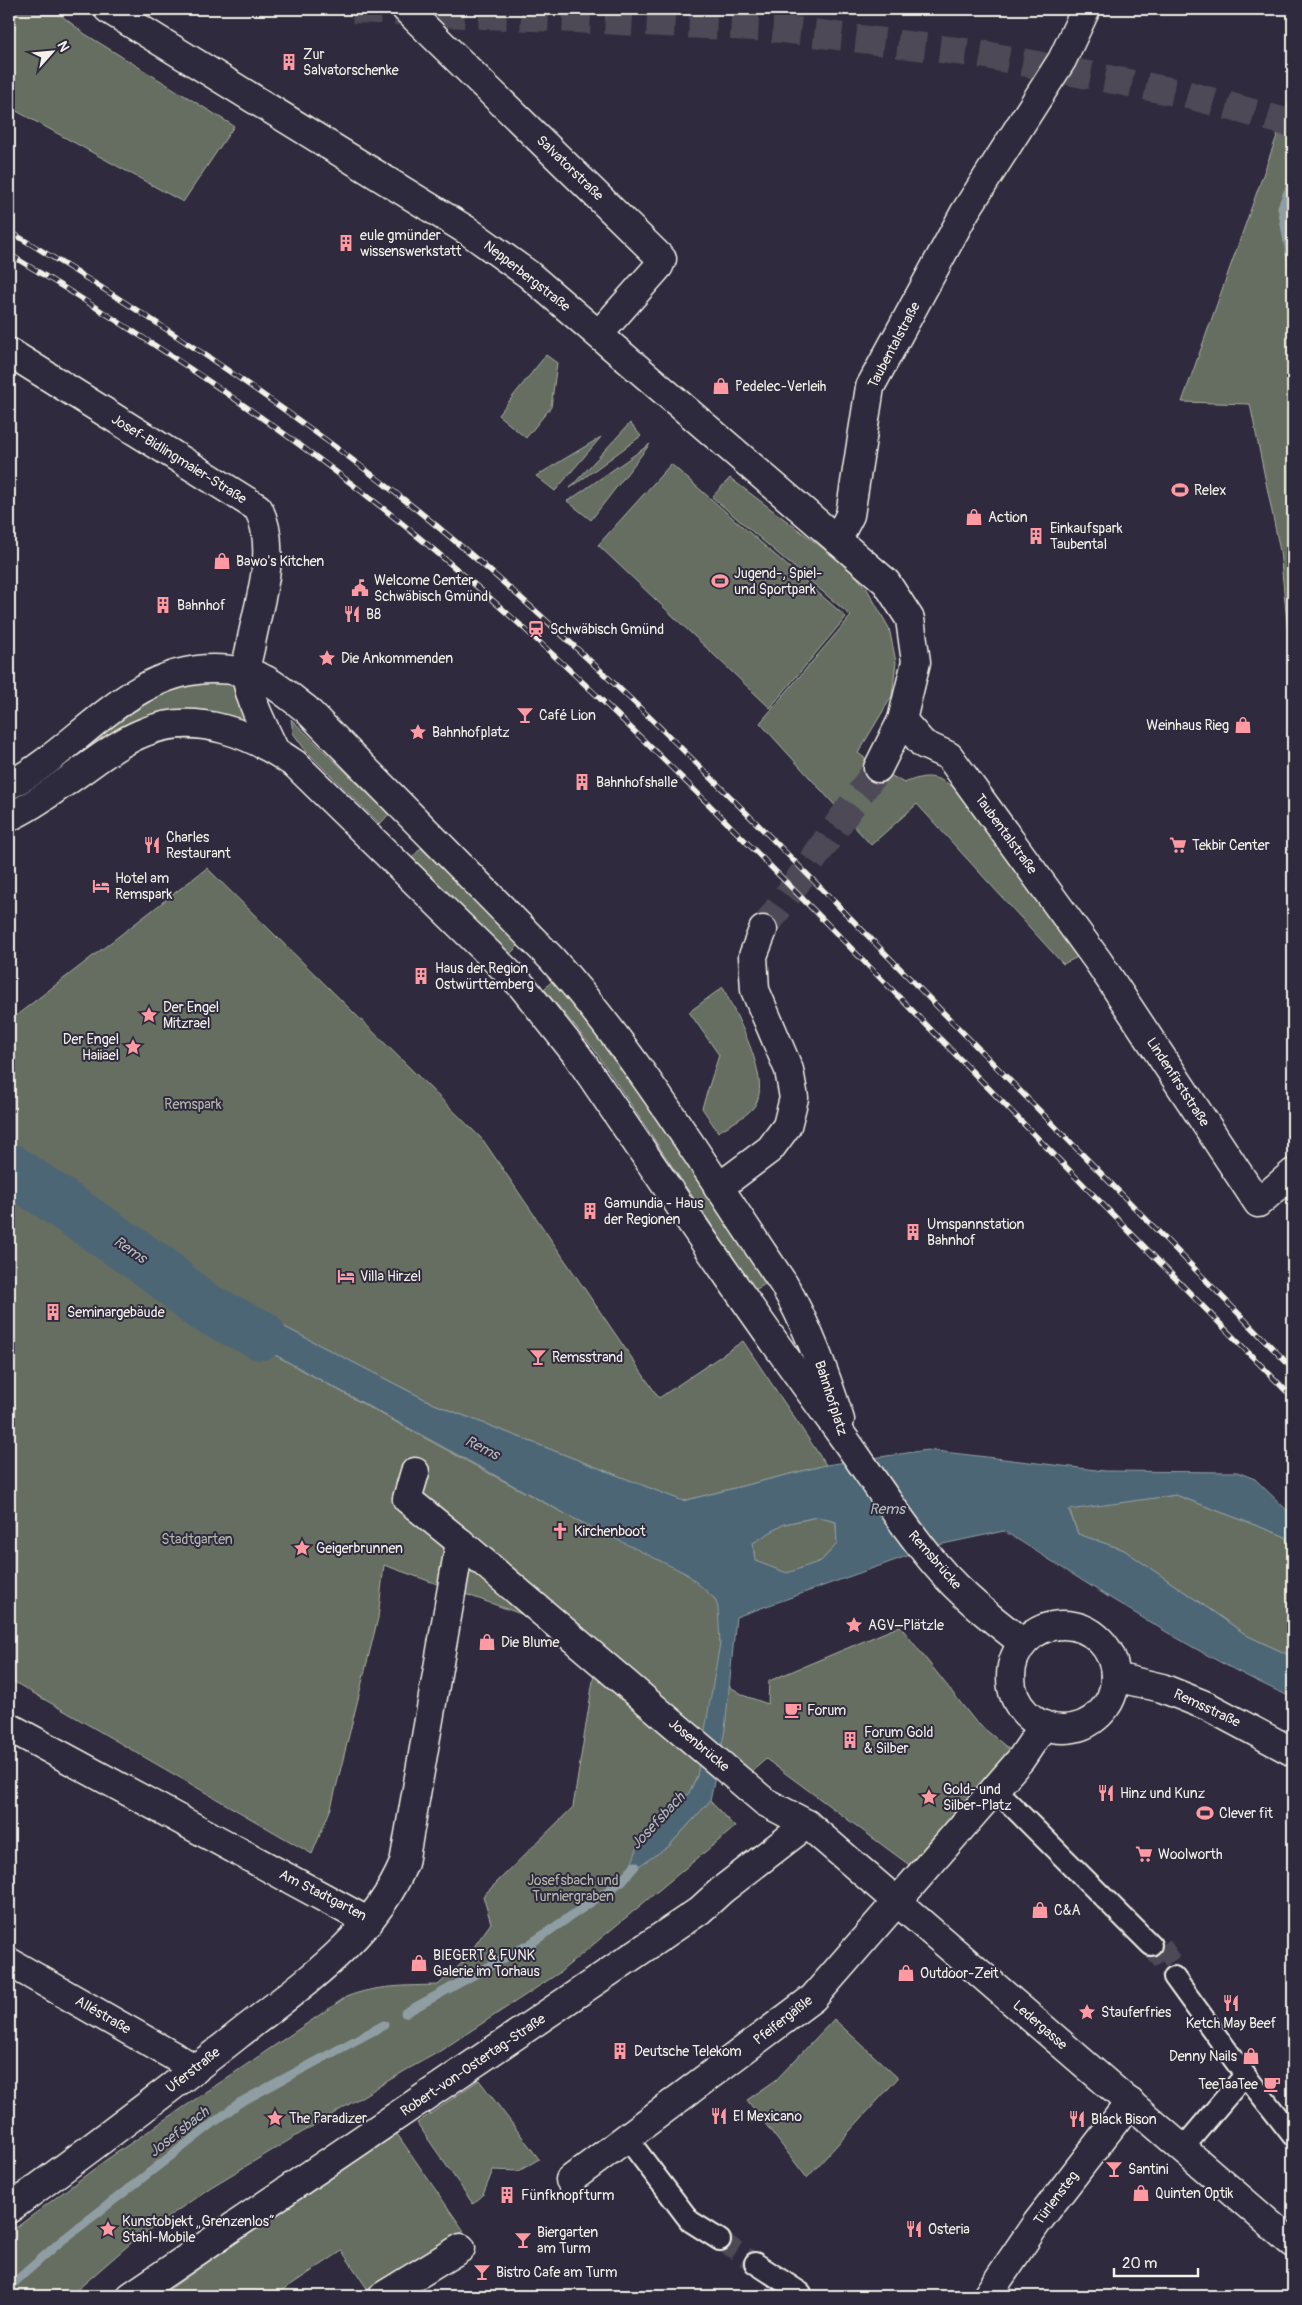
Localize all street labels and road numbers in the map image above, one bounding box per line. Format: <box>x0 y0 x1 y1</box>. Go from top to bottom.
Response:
street label: Salvatorstraße <box>533 132 607 204</box>
street label: Nepperbergstraße <box>480 237 574 315</box>
street label: Taubentalstraße <box>864 299 924 391</box>
street label: Josef-Bidlingmaier-Straße <box>108 410 250 508</box>
street label: Taubentalstraße <box>971 791 1041 877</box>
street label: Lindenfirststraße <box>1143 1034 1213 1130</box>
street label: Bahnhofplatz <box>811 1358 851 1438</box>
street label: Remsbrücke <box>905 1527 965 1593</box>
street label: Remsstraße <box>1171 1685 1243 1731</box>
street label: Josenbrücke <box>665 1715 733 1775</box>
street label: Am Stadtgarten <box>276 1866 370 1924</box>
street label: Alléstraße <box>72 1992 134 2038</box>
street label: Pfeifergäßle <box>750 1992 816 2048</box>
street label: Ledergasse <box>1009 1997 1071 2053</box>
street label: Robert-von-Ostertag-Straße <box>397 2010 549 2120</box>
street label: Uferstraße <box>163 2044 224 2096</box>
street label: Türlensteg <box>1030 2168 1082 2228</box>

